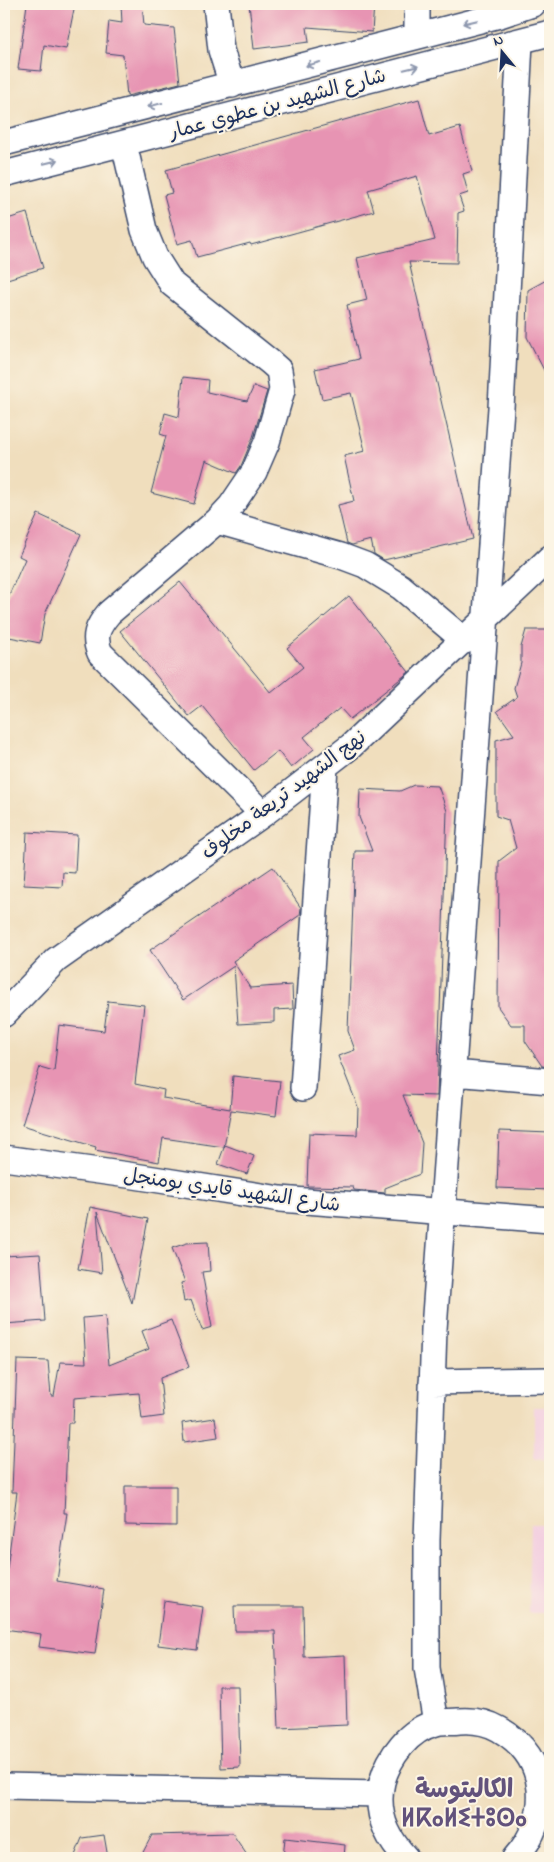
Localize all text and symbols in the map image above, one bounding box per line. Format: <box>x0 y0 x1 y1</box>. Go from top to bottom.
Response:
one-way arrow <box>462 18 478 28</box>
north arrow <box>476 28 526 78</box>
text: N <box>491 30 506 53</box>
one-way arrow <box>305 59 321 69</box>
street label: شارع الشهيد بن عطوي عمار <box>165 62 389 149</box>
one-way arrow <box>403 63 419 72</box>
one-way arrow <box>148 101 164 110</box>
one-way arrow <box>42 157 58 166</box>
street label: نهج الشهيد تريعة مخلوف <box>196 724 373 868</box>
street label: شارع الشهيد قايدي بومنجل <box>121 1162 342 1221</box>
district label: الكاليتوسة ⵍⴽⴰⵍⵉⵜⵓⵙⴰ <box>401 1773 527 1838</box>

